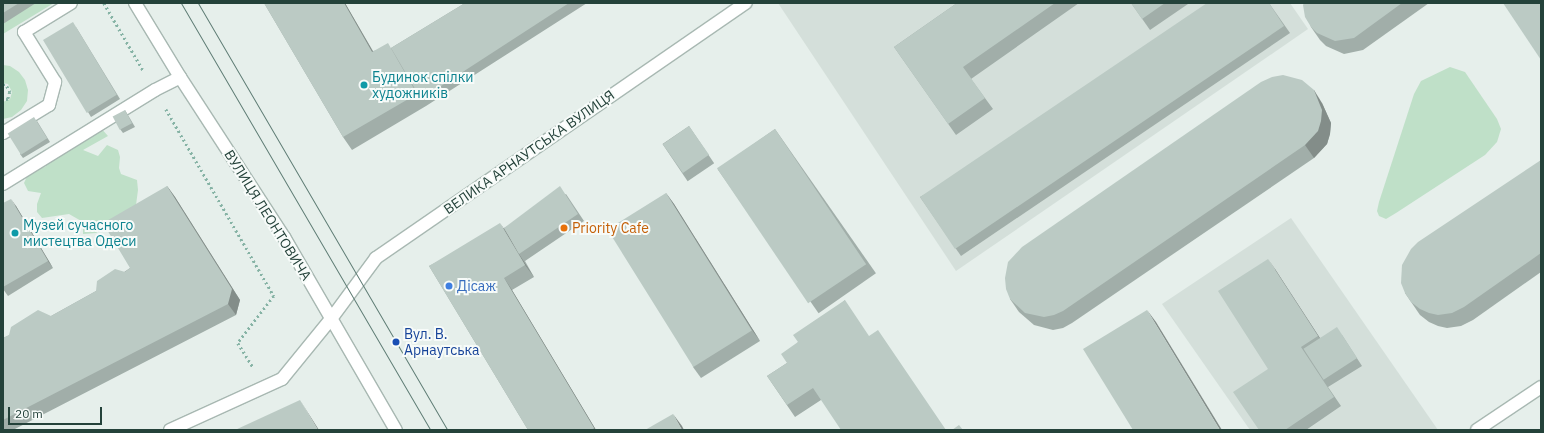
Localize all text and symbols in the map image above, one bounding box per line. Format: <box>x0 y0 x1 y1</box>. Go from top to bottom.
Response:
place label: Будинок спілки художників <box>372 69 474 102</box>
marker: Будинок спілки художників <box>359 80 369 90</box>
street label: ВЕЛИКА АРНАУТСЬКА ВУЛИЦЯ <box>440 86 618 218</box>
street label: ВУЛИЦЯ ЛЕОНТОВИЧА <box>221 147 315 283</box>
place label: Музей сучасного мистецтва Одеси <box>23 217 136 250</box>
place label: Priority Cafe <box>572 220 649 236</box>
marker: Priority Cafe <box>559 223 569 233</box>
marker: Музей сучасного мистецтва Одеси <box>10 228 20 238</box>
place label: Дісаж <box>457 278 496 294</box>
marker: Дісаж <box>444 281 454 291</box>
place label: Вул. В. Арнаутська <box>404 326 480 358</box>
marker: Вул. В. Арнаутська <box>391 337 401 347</box>
scale bar <box>10 399 104 425</box>
text: 20 m <box>15 406 43 421</box>

